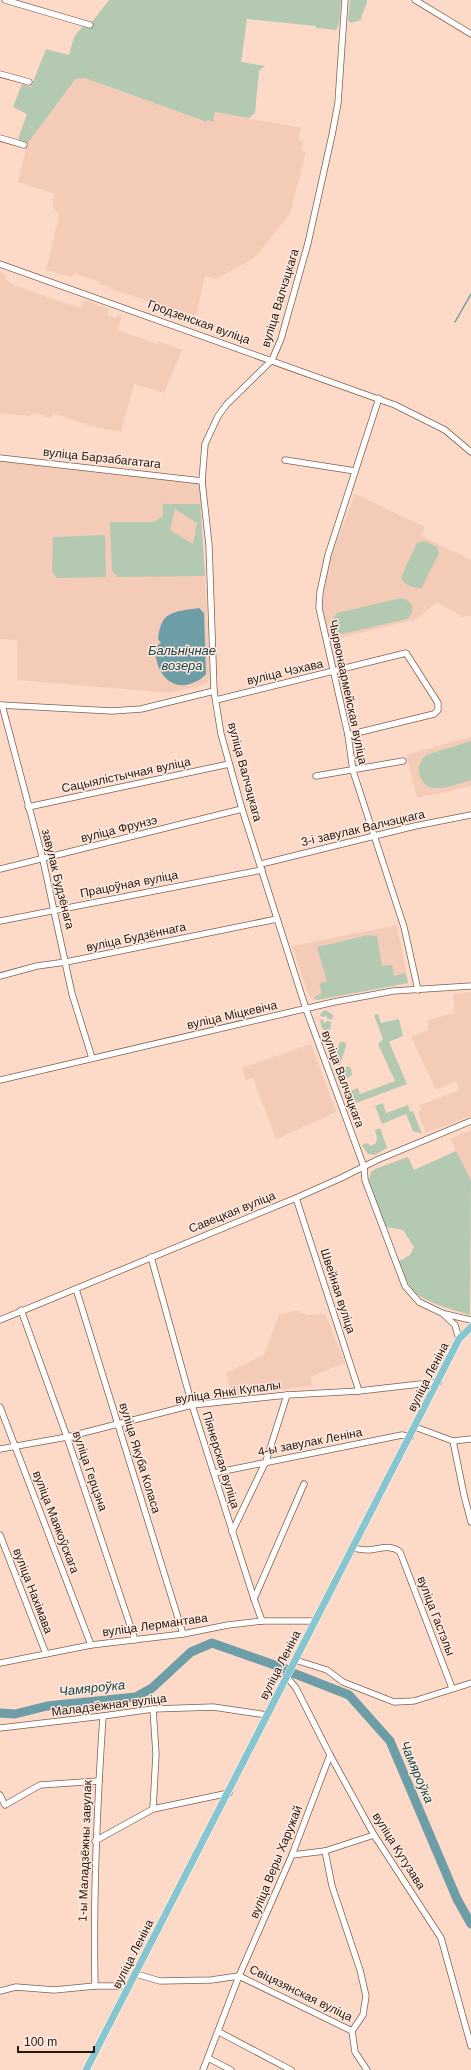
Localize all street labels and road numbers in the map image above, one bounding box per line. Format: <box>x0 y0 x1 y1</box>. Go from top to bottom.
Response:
street label: вуліца Валчэцкага <box>258 247 302 349</box>
street label: Гродзенская вуліца <box>146 297 252 347</box>
street label: вуліца Барзабагатага <box>42 445 162 471</box>
street label: Чырвонаармейская вуліца <box>326 618 370 766</box>
street label: вуліца Чэхава <box>246 656 325 688</box>
street label: вуліца Валчэцкага <box>225 721 265 823</box>
street label: Сацыялістычная вуліца <box>60 754 192 796</box>
street label: 3-і завулак Валчэцкага <box>300 807 427 849</box>
street label: вуліца Фрунзэ <box>79 813 159 845</box>
street label: завулак Будзёнага <box>39 827 77 931</box>
street label: Працоўная вуліца <box>79 868 180 900</box>
street label: вуліца Будзённага <box>85 920 187 954</box>
street label: вуліца Міцкевіча <box>186 998 279 1032</box>
street label: вуліца Валчэцкага <box>319 1029 367 1130</box>
street label: Савецкая вуліца <box>187 1188 278 1236</box>
street label: Швейная вуліца <box>318 1247 358 1336</box>
street label: вуліца Леніна <box>405 1340 452 1414</box>
street label: вуліца Янкі Купалы <box>174 1378 282 1406</box>
street label: вуліца Якуба Коласа <box>117 1401 164 1515</box>
street label: Піянерская вуліца <box>200 1410 243 1511</box>
street label: 4-ы завулак Леніна <box>257 1425 364 1459</box>
street label: вуліца Герцэна <box>70 1429 110 1513</box>
street label: вуліца Маякоўскага <box>30 1469 82 1576</box>
street label: вуліца Нахімава <box>10 1546 56 1636</box>
street label: вуліца Гастэлы <box>414 1574 458 1658</box>
street label: вуліца Лермантава <box>101 1611 209 1639</box>
street label: вуліца Леніна <box>257 1628 304 1702</box>
street label: Маладзёжная вуліца <box>51 1691 168 1719</box>
street label: 1-ы Маладзёжны завулак <box>76 1779 94 1922</box>
street label: вуліца Веры Харужай <box>247 1804 305 1920</box>
street label: вуліца Кутузава <box>370 1810 428 1892</box>
street label: вуліца Леніна <box>110 1917 157 1991</box>
street label: Свіцязянская вуліца <box>247 1962 355 2024</box>

